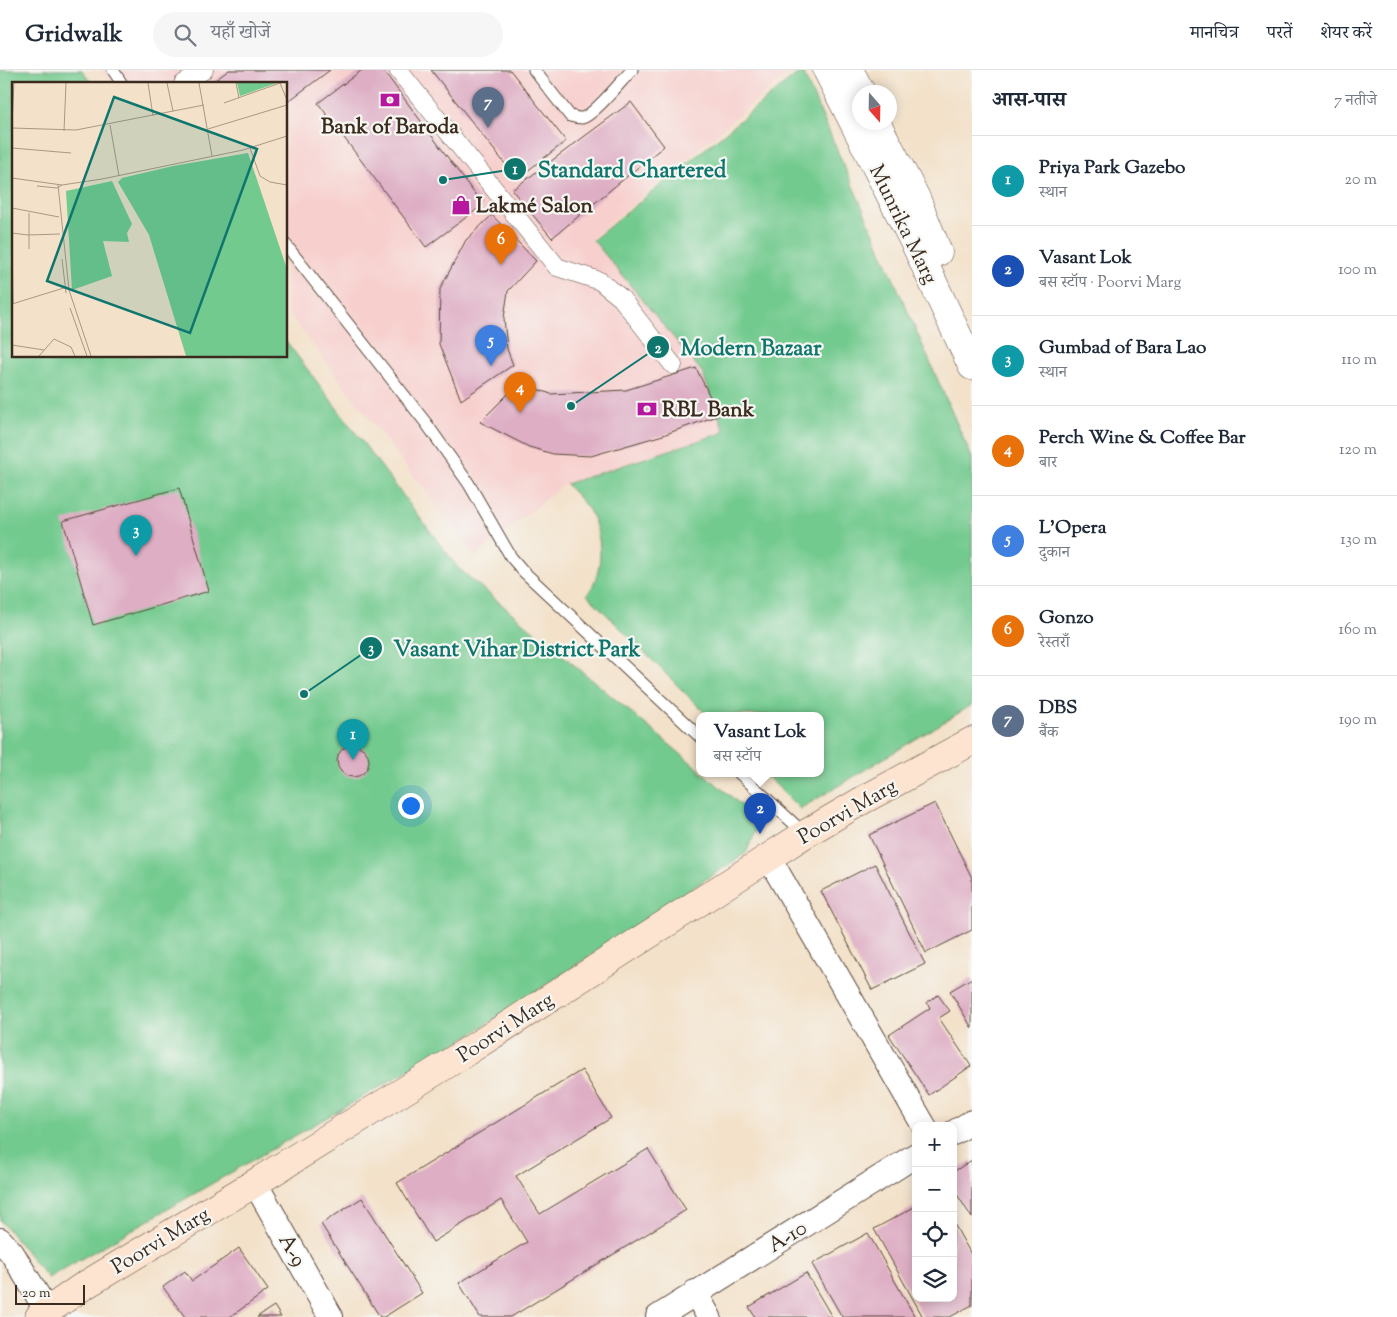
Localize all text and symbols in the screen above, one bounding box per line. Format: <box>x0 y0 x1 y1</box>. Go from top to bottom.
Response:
search box <box>153 12 503 57</box>
text: Gridwalk <box>25 18 123 52</box>
text: यहाँ खोजें <box>211 20 270 47</box>
icon: search <box>171 21 199 49</box>
text: मानचित्र <box>1190 21 1239 47</box>
text: परतें <box>1267 21 1292 47</box>
text: शेयर करें <box>1320 21 1372 47</box>
inset map <box>12 82 288 358</box>
north arrow <box>852 85 897 130</box>
text: आस-पास <box>992 86 1066 116</box>
pin: 7 <box>472 87 504 128</box>
bank icon: Bank of Baroda <box>379 89 401 111</box>
text: 7 नतीजे <box>1334 90 1377 113</box>
place label: Bank of Baroda <box>321 113 459 143</box>
callout: Standard Chartered <box>503 150 736 187</box>
text: Priya Park Gazebo <box>1039 155 1185 182</box>
text: Standard Chartered <box>538 156 727 188</box>
text: 1 <box>512 160 518 181</box>
street label: Munrika Marg <box>860 160 944 290</box>
text: 1 <box>1005 169 1011 192</box>
text: 20 m <box>1344 169 1377 192</box>
text: स्थान <box>1039 182 1067 205</box>
place label: Lakmé Salon <box>476 192 594 222</box>
shop icon: Lakmé Salon <box>450 194 472 216</box>
pin: 6 <box>485 224 517 265</box>
text: Vasant Lok <box>1039 245 1132 272</box>
text: 2 <box>1004 259 1012 282</box>
text: 100 m <box>1338 259 1377 282</box>
text: बस स्टॉप · Poorvi Marg <box>1039 272 1181 295</box>
pin: 5 <box>475 325 507 366</box>
callout: Modern Bazaar <box>646 329 831 366</box>
text: Modern Bazaar <box>681 334 822 366</box>
text: Gumbad of Bara Lao <box>1039 335 1206 362</box>
text: 2 <box>654 339 662 360</box>
text: 3 <box>1005 349 1011 372</box>
text: 110 m <box>1341 349 1377 372</box>
text: स्थान <box>1039 362 1067 385</box>
pin: 4 <box>504 372 536 413</box>
place label: RBL Bank <box>662 396 755 426</box>
bank icon: RBL Bank <box>636 398 658 420</box>
text: Perch Wine & Coffee Bar <box>1039 425 1246 452</box>
text: 4 <box>1004 439 1012 462</box>
text: 120 m <box>1339 439 1377 462</box>
text: बार <box>1039 452 1057 475</box>
pin: 3 <box>120 515 152 556</box>
text: L'Opera <box>1039 515 1106 542</box>
text: 5 <box>1005 529 1011 552</box>
text: 130 m <box>1340 529 1377 552</box>
text: दुकान <box>1039 542 1070 565</box>
text: Gonzo <box>1039 605 1094 632</box>
text: 6 <box>1004 619 1012 642</box>
text: 160 m <box>1339 619 1377 642</box>
callout: Vasant Vihar District Park <box>358 630 650 667</box>
text: रेस्तराँ <box>1039 632 1070 655</box>
text: Vasant Vihar District Park <box>393 635 641 667</box>
text: 3 <box>368 639 374 660</box>
text: DBS <box>1039 695 1077 722</box>
text: 7 <box>1004 709 1012 732</box>
text: 190 m <box>1339 709 1377 732</box>
popup <box>696 712 824 777</box>
pin: 1 <box>337 719 369 760</box>
text: Vasant Lok <box>714 719 806 746</box>
text: बैंक <box>1039 722 1059 745</box>
text: बस स्टॉप <box>714 746 761 769</box>
street label: Poorvi Marg <box>793 772 903 853</box>
your location <box>398 793 424 819</box>
pin: 2 <box>744 793 776 834</box>
street label: Poorvi Marg <box>452 986 560 1071</box>
map controls <box>912 1122 957 1302</box>
button: + <box>912 1122 957 1167</box>
button: − <box>912 1167 957 1212</box>
street label: Poorvi Marg <box>106 1201 216 1283</box>
button: locate <box>912 1212 957 1257</box>
street label: A-10 <box>763 1214 813 1261</box>
street label: A-9 <box>270 1229 313 1273</box>
button: layers <box>912 1257 957 1302</box>
scale bar <box>15 1282 85 1305</box>
text: 20 m <box>22 1284 51 1304</box>

